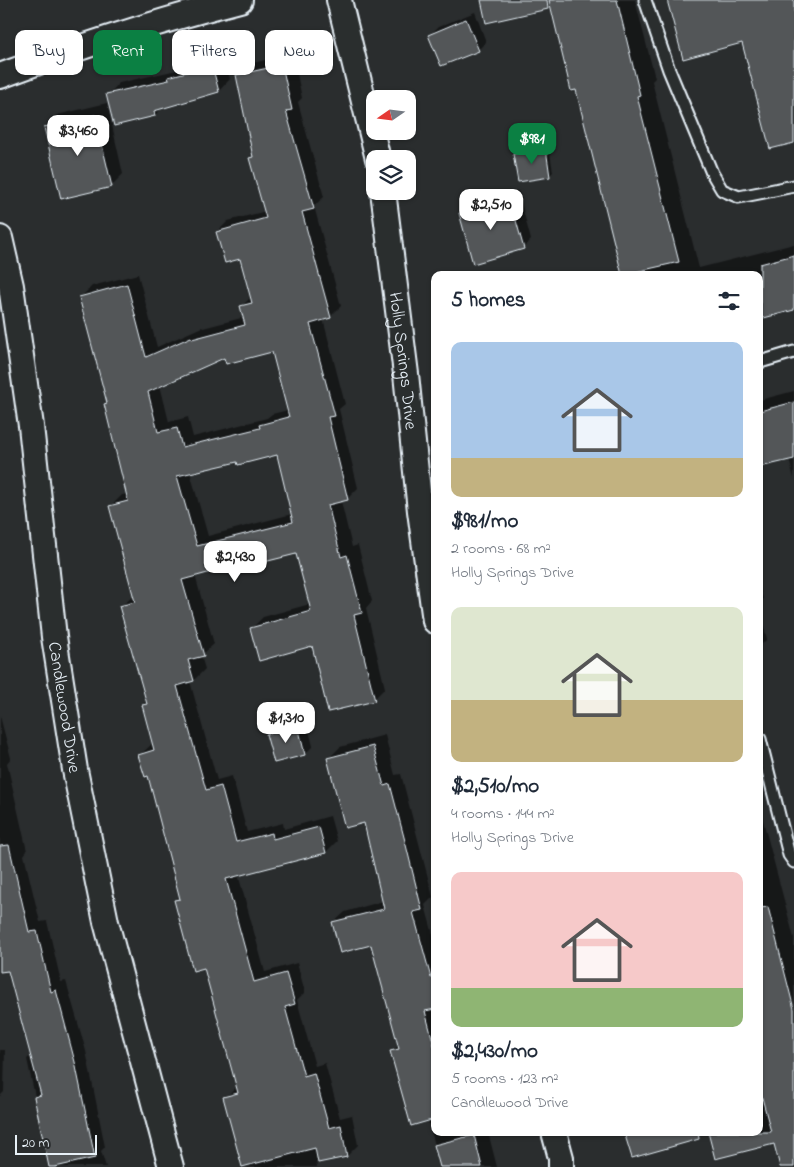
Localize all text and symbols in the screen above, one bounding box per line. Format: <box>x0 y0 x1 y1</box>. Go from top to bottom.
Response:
chip: Buy <box>15 30 83 75</box>
chip: Rent <box>93 30 162 75</box>
chip: Filters <box>172 30 255 75</box>
chip: New <box>265 30 333 75</box>
north arrow <box>366 90 416 140</box>
map controls <box>366 90 416 200</box>
pin: $3,460 <box>37 114 119 157</box>
text: $3,460 <box>58 119 98 143</box>
pin: $981 <box>502 122 562 165</box>
text: $981 <box>519 127 545 151</box>
button: layers <box>366 150 416 200</box>
pin: $2,510 <box>450 188 532 231</box>
text: $2,510 <box>470 193 512 217</box>
text: 5 homes <box>451 286 526 316</box>
icon: filters <box>715 287 743 315</box>
street label: Holly Springs Drive <box>381 291 423 432</box>
icon: home <box>552 375 642 465</box>
text: $981/mo <box>451 507 518 537</box>
text: 2 rooms · 68 m² <box>451 537 551 561</box>
pin: $2,430 <box>194 540 276 583</box>
text: $2,430 <box>215 545 255 569</box>
text: Holly Springs Drive <box>451 561 574 585</box>
street label: Candlewood Drive <box>40 640 86 776</box>
icon: home <box>552 640 642 730</box>
pin: $1,310 <box>245 702 327 744</box>
text: $1,310 <box>268 706 304 730</box>
text: $2,510/mo <box>451 772 539 802</box>
text: 4 rooms · 144 m² <box>451 802 555 826</box>
text: Holly Springs Drive <box>451 826 574 850</box>
icon: home <box>552 905 642 995</box>
text: $2,430/mo <box>451 1037 538 1067</box>
text: 5 rooms · 123 m² <box>451 1067 559 1091</box>
text: Candlewood Drive <box>451 1091 569 1115</box>
scale bar <box>15 1132 98 1155</box>
text: 20 m <box>22 1133 49 1154</box>

